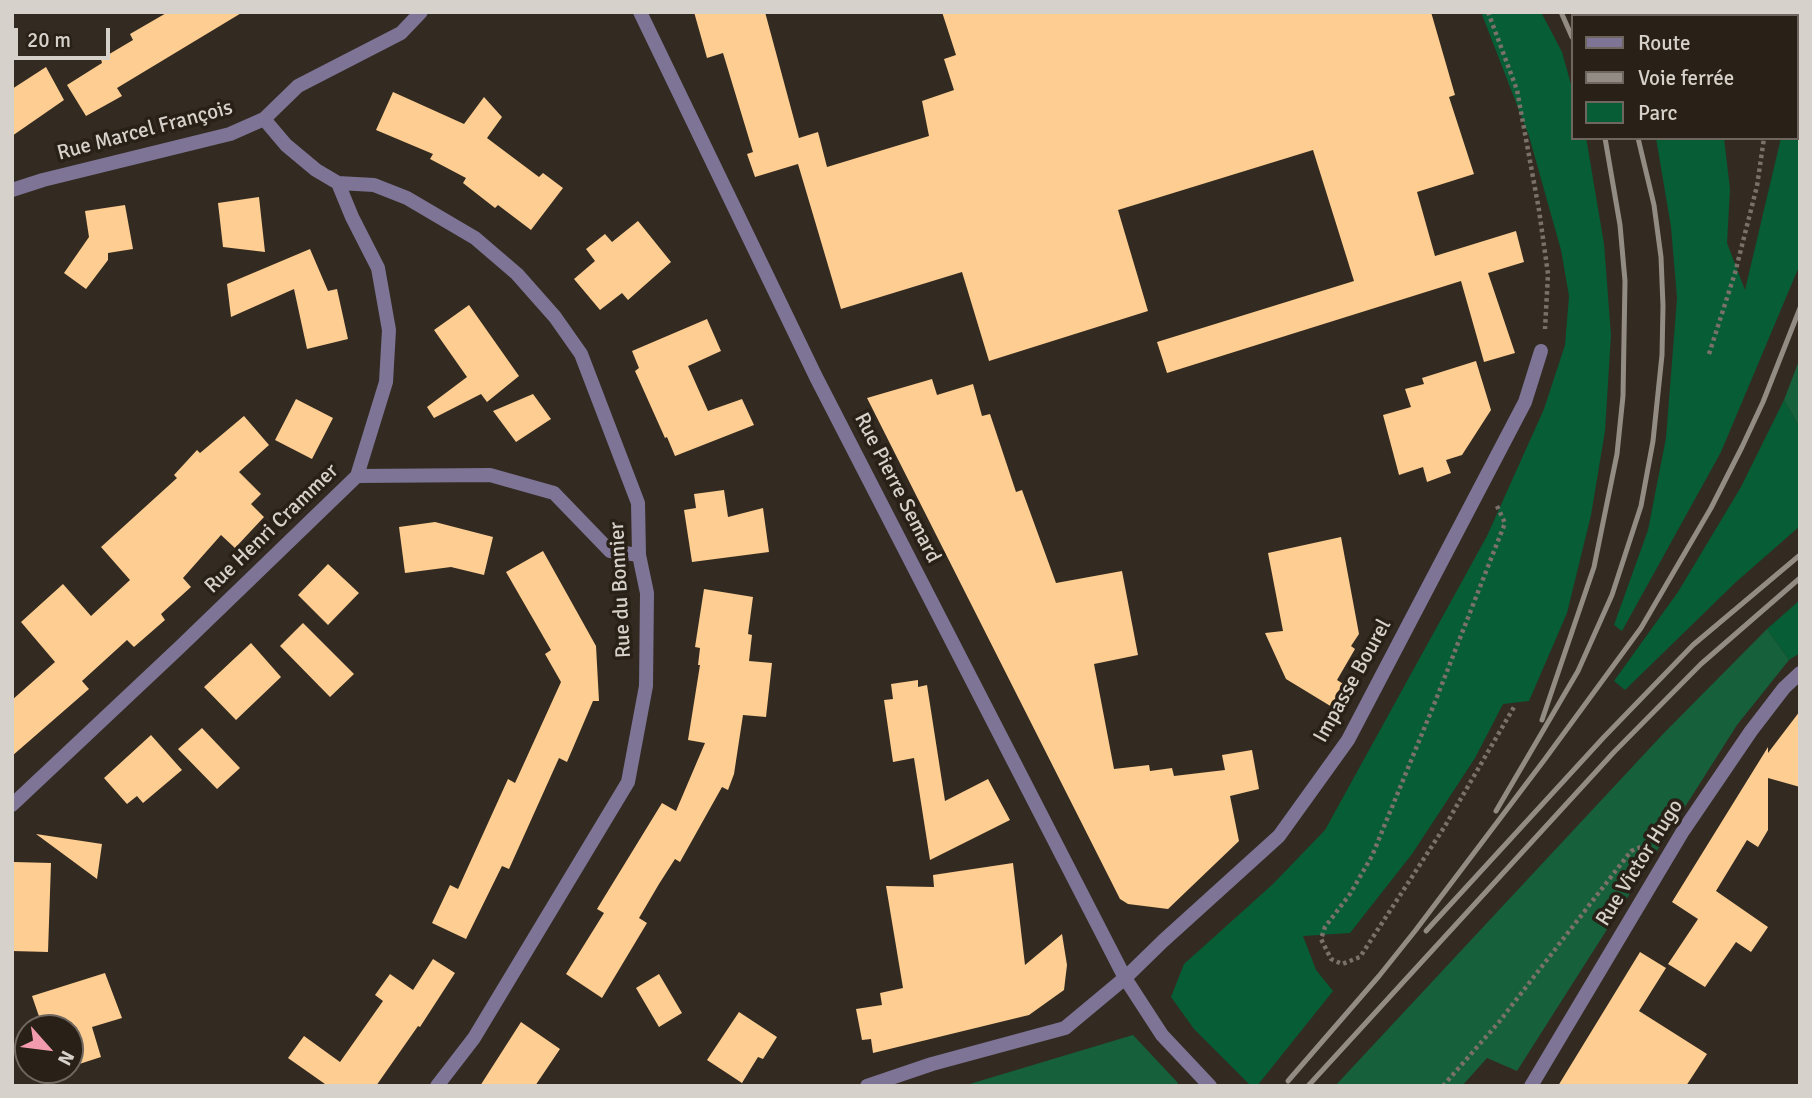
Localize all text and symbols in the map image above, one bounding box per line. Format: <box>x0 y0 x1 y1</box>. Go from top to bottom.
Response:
scale bar <box>18 14 114 58</box>
legend <box>1570 14 1798 140</box>
text: 20 m <box>27 27 71 53</box>
text: Route <box>1638 30 1690 56</box>
text: Voie ferrée <box>1638 65 1734 91</box>
street label: Rue Marcel François <box>55 95 235 167</box>
text: Parc <box>1638 100 1677 126</box>
street label: Rue Pierre Semard <box>848 409 946 567</box>
street label: Rue Henri Crammer <box>200 459 344 599</box>
street label: Rue du Bonnier <box>605 521 637 659</box>
street label: Impasse Bourel <box>1309 615 1397 747</box>
street label: Rue Victor Hugo <box>1591 795 1689 931</box>
north arrow <box>14 1014 84 1084</box>
text: N <box>52 1046 79 1069</box>

